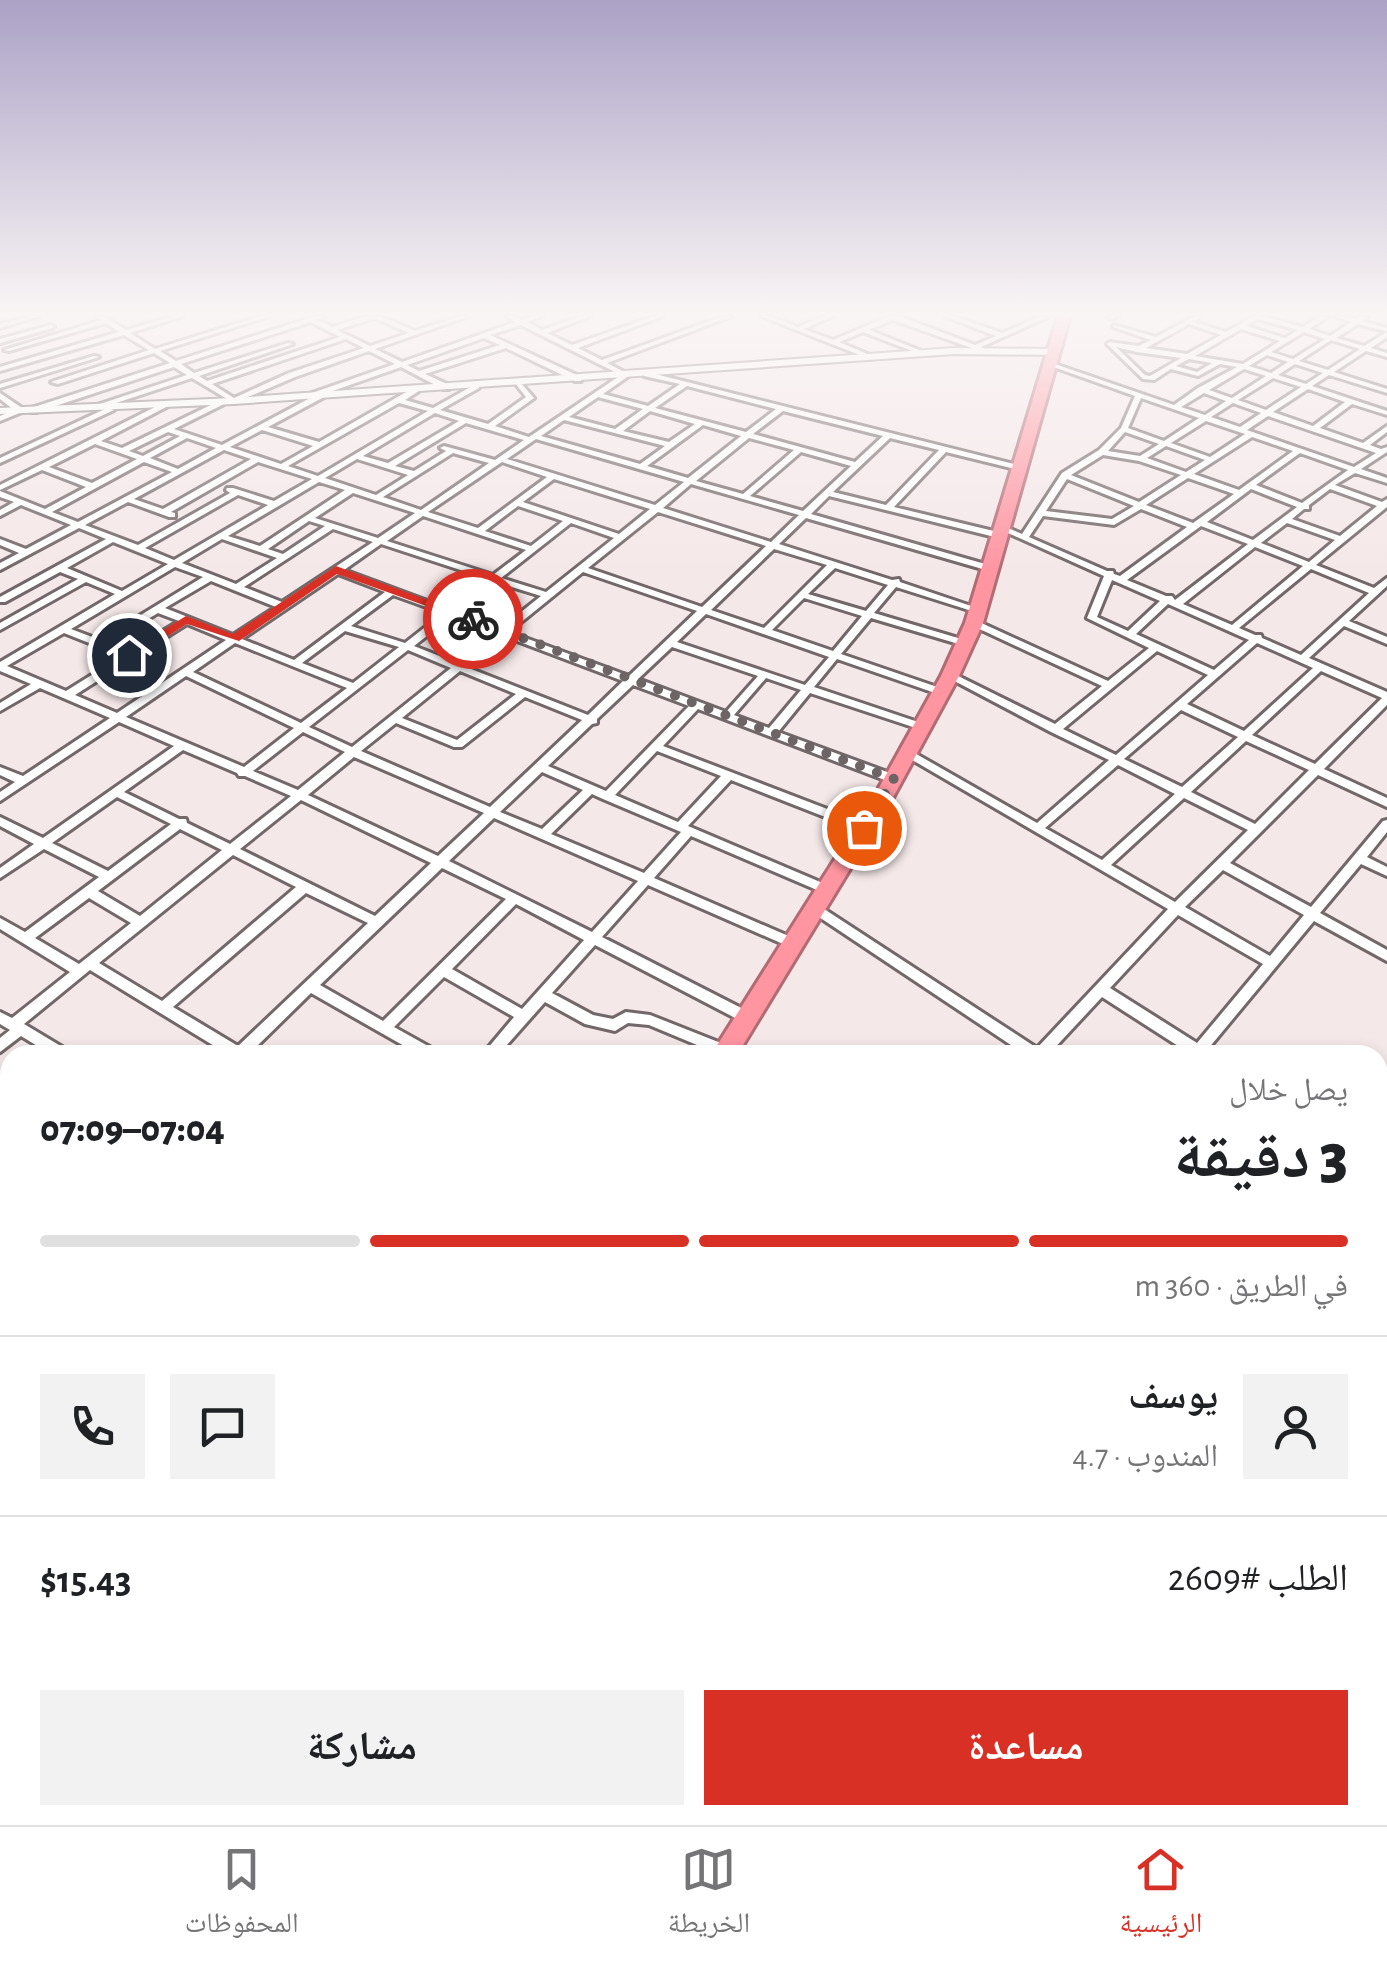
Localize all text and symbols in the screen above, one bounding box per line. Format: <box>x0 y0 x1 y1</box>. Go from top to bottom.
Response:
courier <box>423 569 523 669</box>
icon: bike <box>446 592 501 647</box>
pin <box>87 613 172 698</box>
icon: home <box>102 628 157 683</box>
pin <box>822 786 907 871</box>
icon: bag <box>837 801 892 856</box>
text: يصل خلال <box>1229 1074 1348 1106</box>
text: 07:04–07:09 <box>40 1111 225 1149</box>
text: 3 دقيقة <box>1173 1125 1348 1190</box>
text: في الطريق · 360 m <box>1134 1270 1348 1302</box>
button: phone <box>40 1374 145 1479</box>
button: chat <box>170 1374 275 1479</box>
button: person <box>1243 1374 1348 1479</box>
text: يوسف <box>1128 1378 1218 1416</box>
text: المندوب · 4.7 <box>1072 1440 1218 1472</box>
text: الطلب #2609 <box>1168 1560 1348 1598</box>
text: $15.43 <box>40 1562 131 1600</box>
button: مشاركة <box>40 1690 684 1805</box>
button: مساعدة <box>704 1690 1348 1805</box>
tab: المحفوظات <box>185 1842 299 1950</box>
tab: الخريطة <box>668 1842 750 1950</box>
tab: الرئيسية <box>1119 1842 1202 1950</box>

